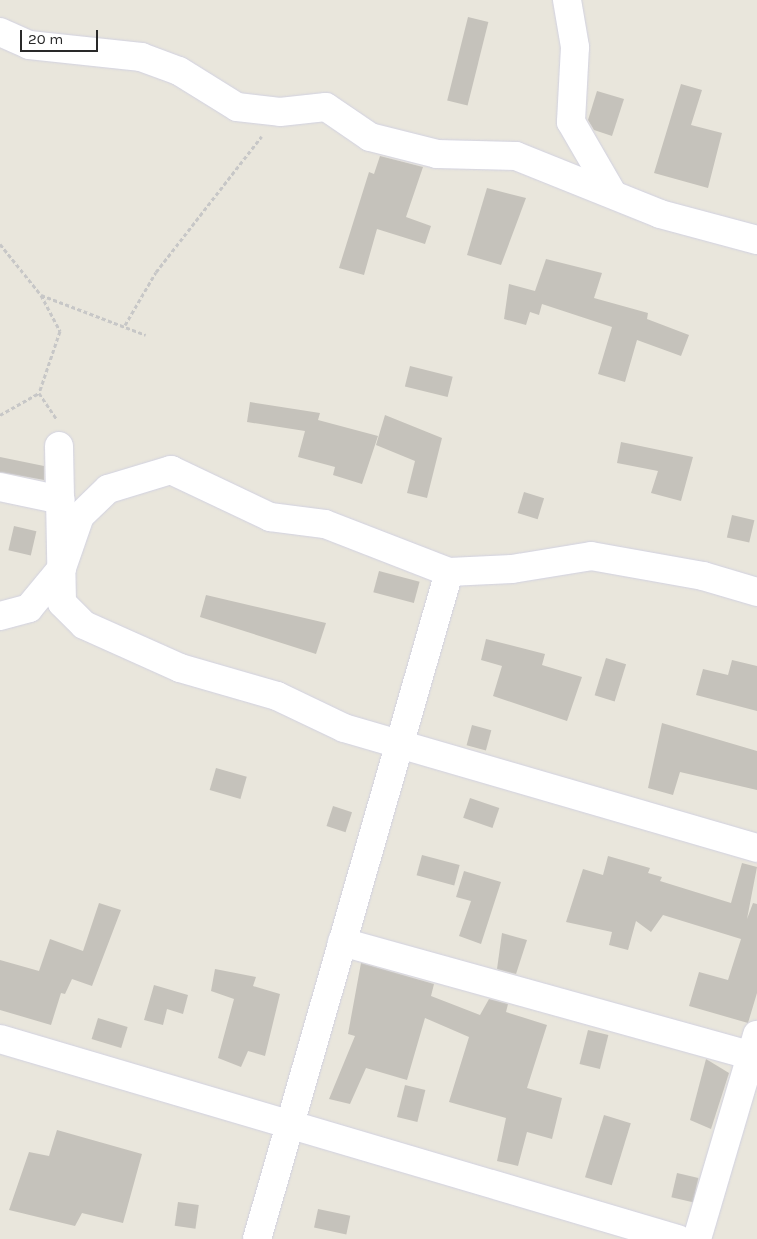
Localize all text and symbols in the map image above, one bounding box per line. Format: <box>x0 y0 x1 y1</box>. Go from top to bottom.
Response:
scale bar <box>22 20 100 52</box>
text: 20 m <box>28 30 63 48</box>

